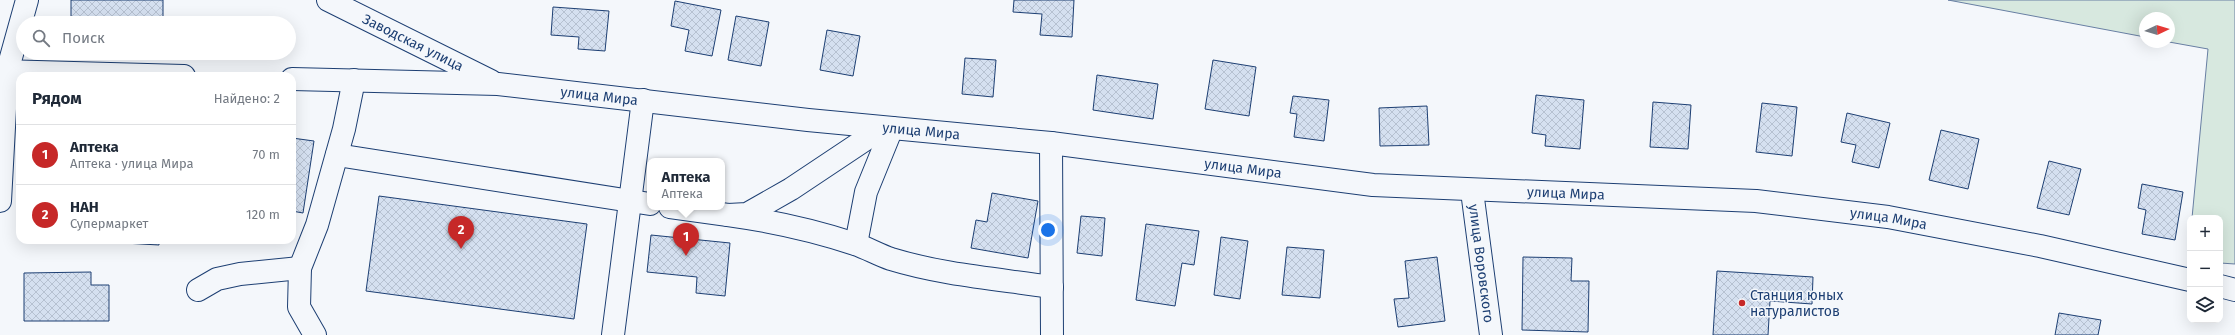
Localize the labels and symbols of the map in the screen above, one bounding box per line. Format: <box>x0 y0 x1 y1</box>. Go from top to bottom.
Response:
street label: Заводская улица <box>360 10 466 74</box>
north arrow <box>2139 12 2175 48</box>
street label: улица Мира <box>560 83 639 109</box>
street label: улица Мира <box>882 119 961 143</box>
street label: улица Мира <box>1203 155 1283 182</box>
street label: улица Мира <box>1527 183 1605 203</box>
street label: улица Воровского <box>1465 203 1498 324</box>
street label: улица Мира <box>1849 204 1929 233</box>
pin: 2 <box>448 216 474 249</box>
your location <box>1038 220 1058 240</box>
pin: 1 <box>673 223 699 256</box>
place label: Станция юных натуралистов <box>1750 287 1843 320</box>
marker: Станция юных натуралистов <box>1737 298 1747 308</box>

